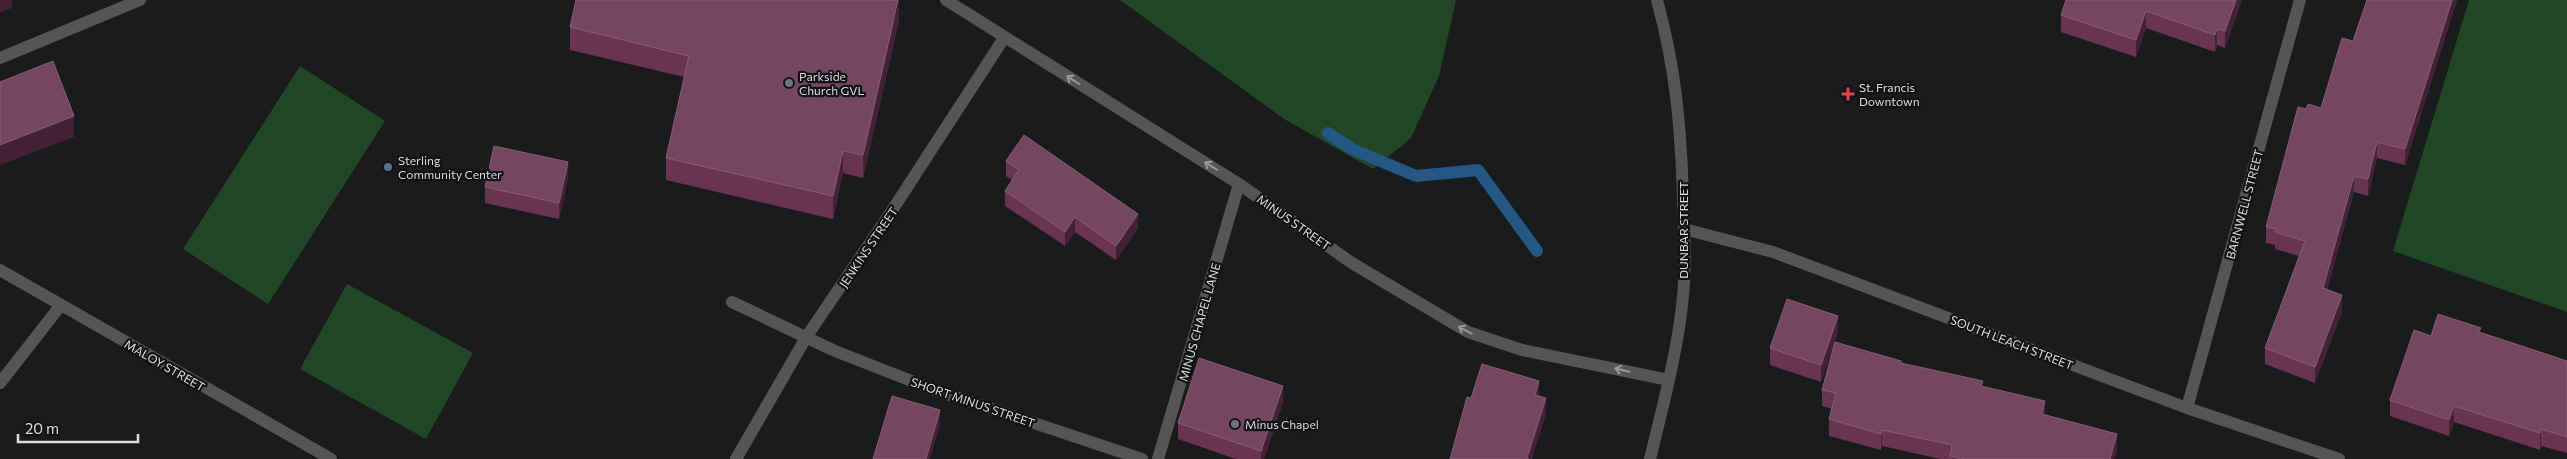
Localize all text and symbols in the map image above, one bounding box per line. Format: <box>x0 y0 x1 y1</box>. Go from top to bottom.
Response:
place label: Parkside Church GVL <box>799 69 864 97</box>
one-way arrow <box>1066 75 1080 85</box>
marker: Parkside Church GVL <box>783 77 795 89</box>
place label: St. Francis Downtown <box>1859 80 1920 108</box>
marker: St. Francis Downtown <box>1841 87 1855 101</box>
street label: BARNWELL STREET <box>2223 147 2265 260</box>
place label: Sterling Community Center <box>398 153 502 181</box>
marker: Sterling Community Center <box>382 161 394 173</box>
one-way arrow <box>1204 161 1218 171</box>
street label: DUNBAR STREET <box>1676 181 1690 279</box>
street label: MINUS STREET <box>1255 191 1334 253</box>
street label: JENKINS STREET <box>836 204 901 290</box>
street label: MINUS CHAPEL LANE <box>1175 261 1223 383</box>
street label: SOUTH LEACH STREET <box>1949 312 2076 372</box>
one-way arrow <box>1457 325 1472 335</box>
street label: MALOY STREET <box>122 336 208 394</box>
one-way arrow <box>1614 364 1630 374</box>
street label: SHORT MINUS STREET <box>909 374 1037 430</box>
scale bar <box>18 412 138 444</box>
place label: Minus Chapel <box>1245 417 1319 431</box>
marker: Minus Chapel <box>1229 418 1241 430</box>
text: 20 m <box>25 419 59 437</box>

